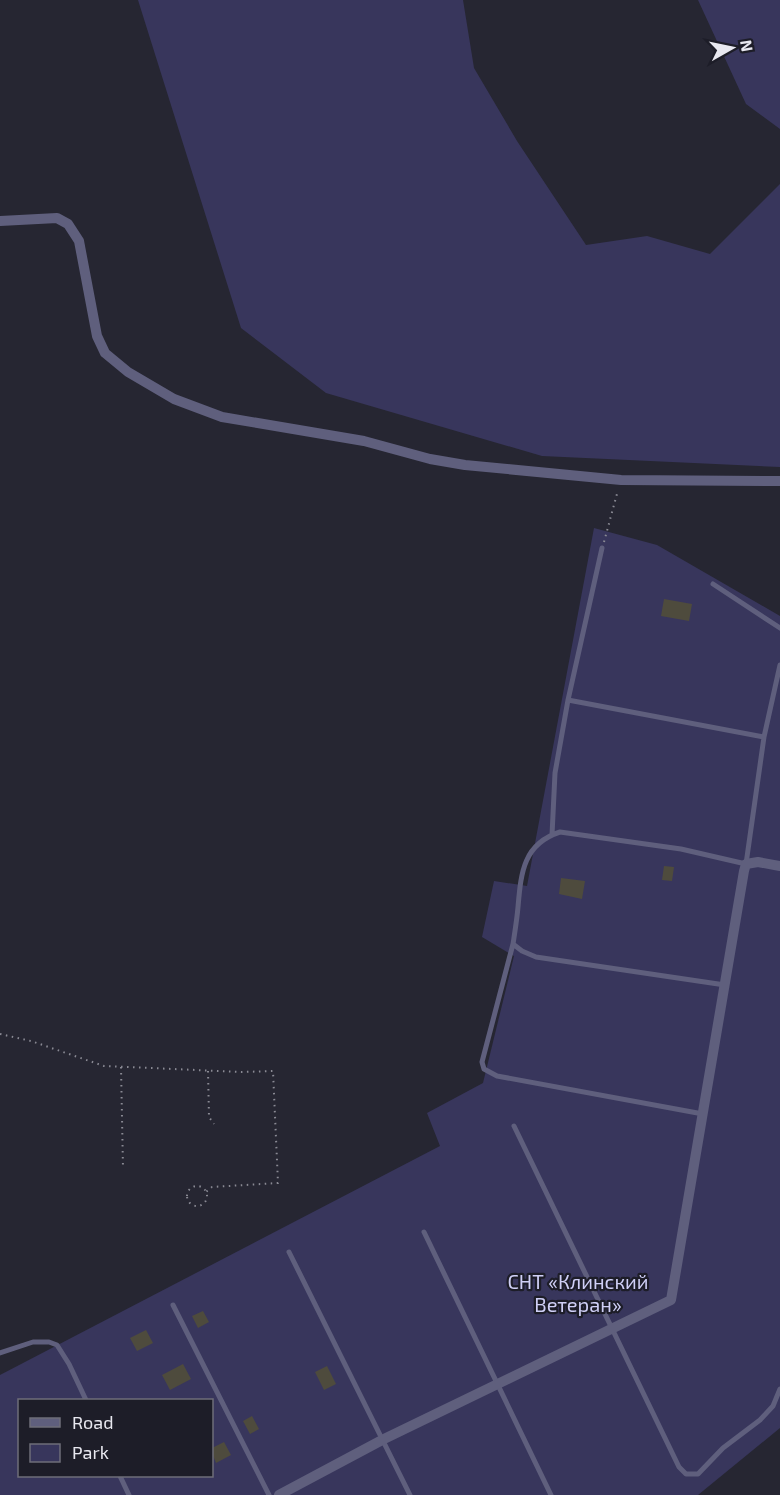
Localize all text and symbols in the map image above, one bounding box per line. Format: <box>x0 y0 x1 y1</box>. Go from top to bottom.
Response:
north arrow <box>702 18 762 78</box>
text: N <box>737 38 758 53</box>
park label: СНТ «Клинский Ветеран» <box>507 1269 649 1316</box>
legend <box>18 1399 213 1477</box>
text: Road <box>72 1411 113 1433</box>
text: Park <box>72 1441 109 1463</box>

